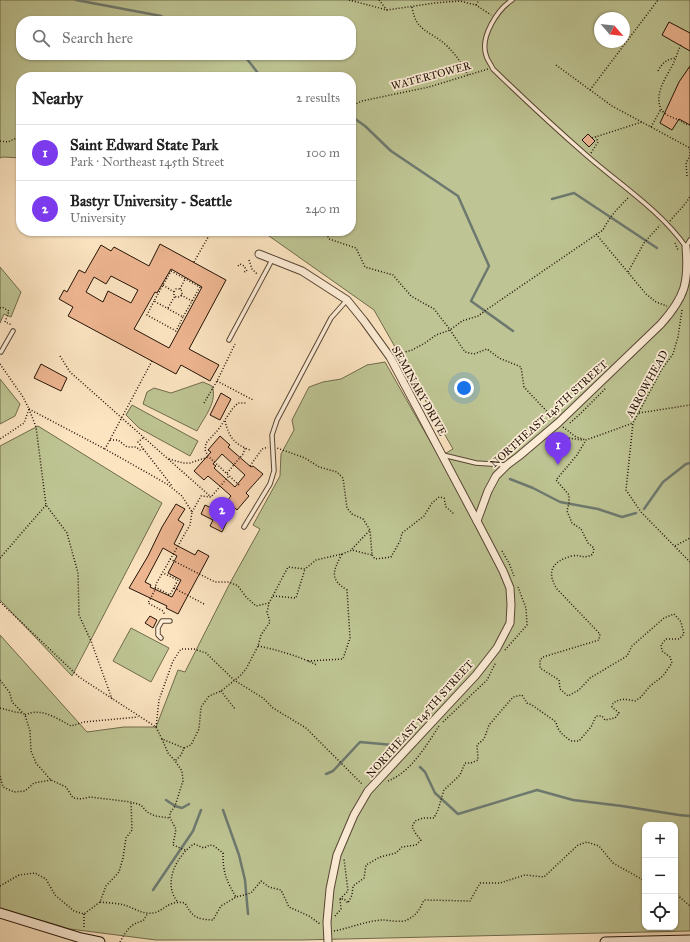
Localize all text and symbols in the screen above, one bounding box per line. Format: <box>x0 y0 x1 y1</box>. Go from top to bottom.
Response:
north arrow <box>594 12 630 48</box>
search box <box>16 16 356 60</box>
icon: search <box>30 27 52 49</box>
text: Search here <box>62 29 133 47</box>
street label: WATERTOWER <box>390 59 472 93</box>
text: Nearby <box>32 88 83 109</box>
text: 2 results <box>296 90 340 106</box>
text: Saint Edward State Park <box>70 136 219 154</box>
text: 1 <box>42 145 48 161</box>
text: 100 m <box>306 145 340 161</box>
text: Park · Northeast 145th Street <box>70 154 224 170</box>
text: Bastyr University - Seattle <box>70 192 232 210</box>
text: 2 <box>42 201 48 217</box>
text: 240 m <box>305 201 340 217</box>
text: University <box>70 210 126 226</box>
street label: SEMINARY DRIVE <box>389 344 449 438</box>
street label: ARROWHEAD <box>623 348 671 421</box>
street label: NORTHEAST 145TH STREET <box>488 358 610 470</box>
your location <box>454 378 474 398</box>
pin: 1 <box>545 432 571 465</box>
pin: 2 <box>209 497 235 530</box>
street label: NORTHEAST 145TH STREET <box>364 657 477 780</box>
map controls <box>642 822 678 930</box>
button: + <box>642 822 678 858</box>
button: − <box>642 858 678 894</box>
button: locate <box>642 894 678 930</box>

